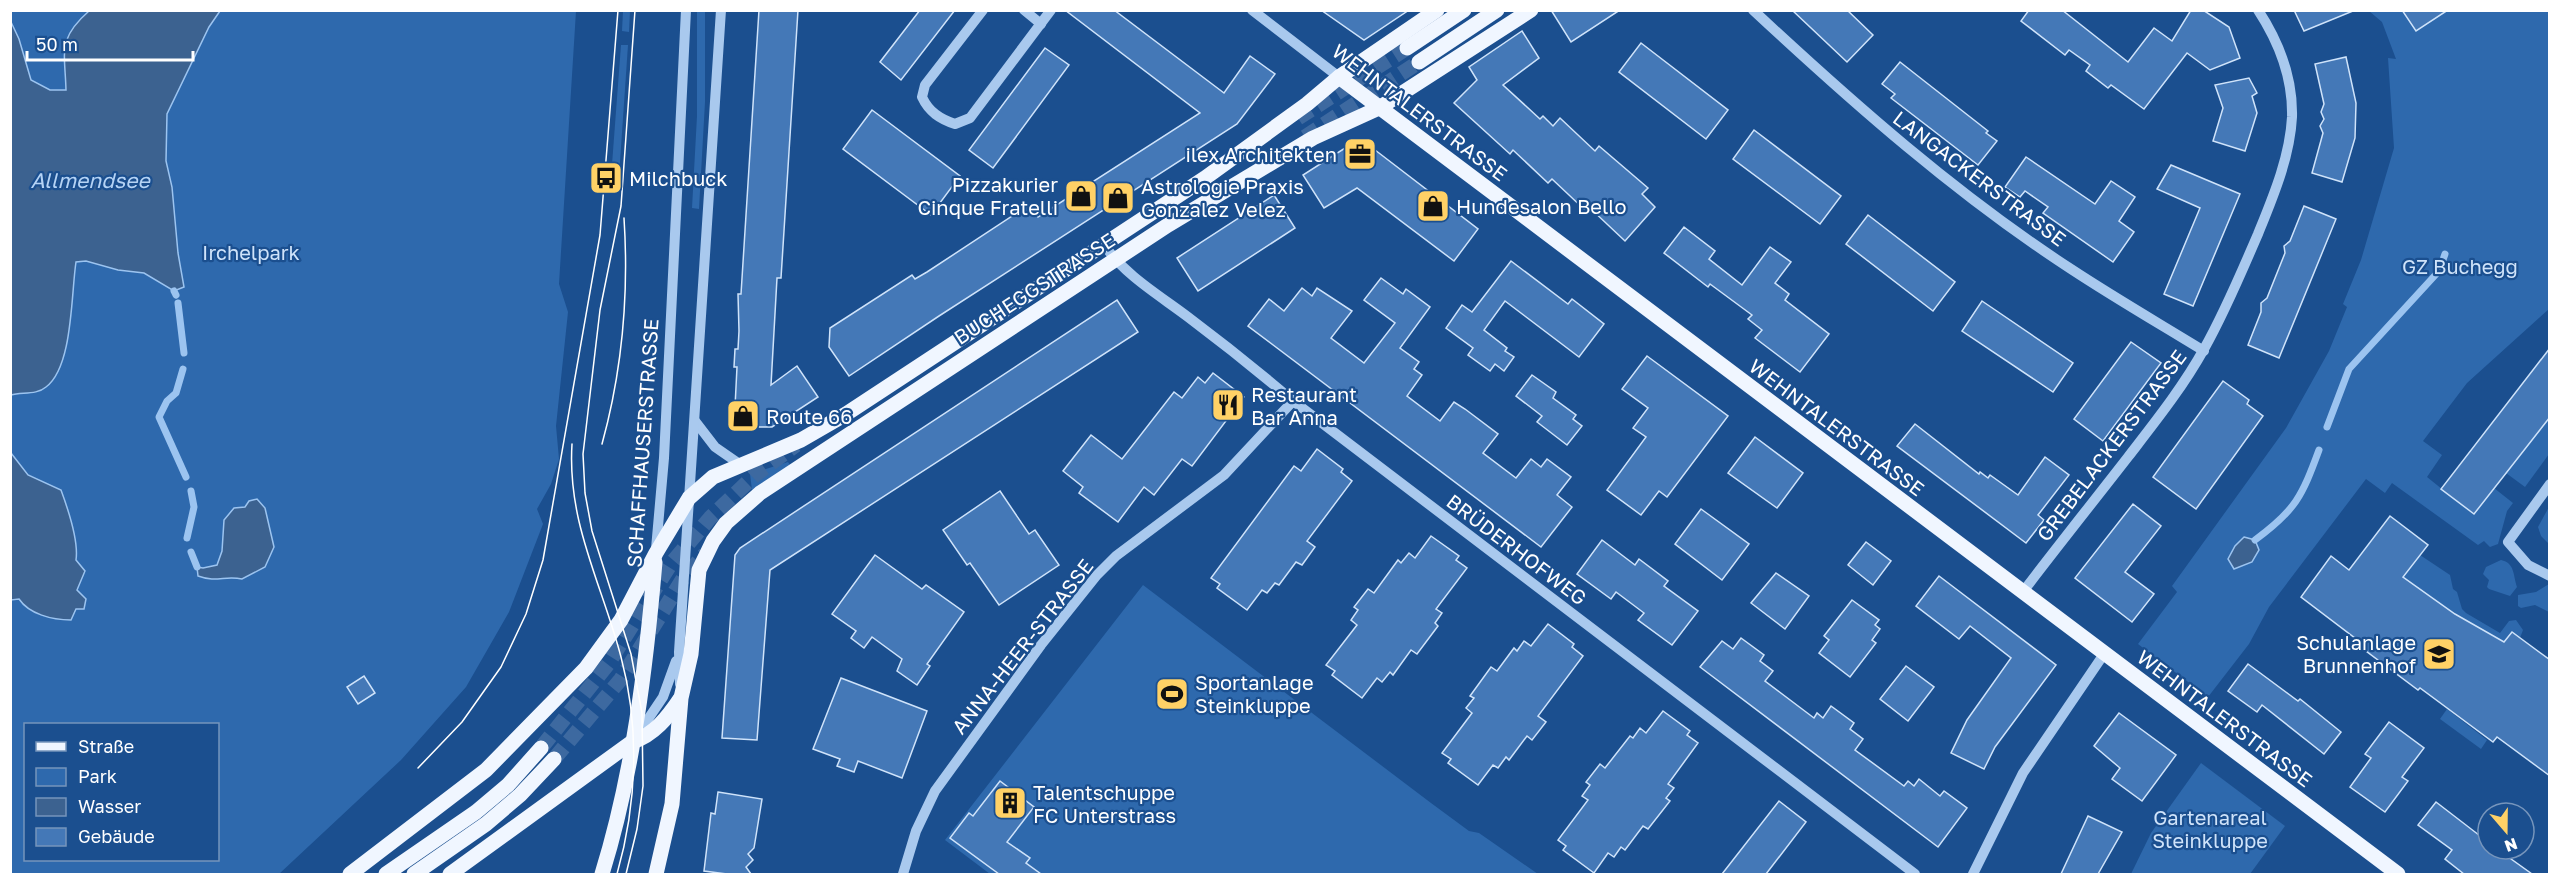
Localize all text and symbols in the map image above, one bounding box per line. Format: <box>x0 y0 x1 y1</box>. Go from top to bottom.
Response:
scale bar <box>27 24 194 62</box>
text: 50 m <box>36 33 78 55</box>
street label: WEHNTALERSTRASSE <box>1328 38 1512 186</box>
street label: LANGACKERSTRASSE <box>1889 105 2071 251</box>
office icon: ilex Architekten <box>1342 136 1378 172</box>
place label: ilex Architekten <box>1185 142 1337 166</box>
bus stop icon: Milchbuck <box>588 160 624 196</box>
place label: Milchbuck <box>629 166 728 190</box>
water label: Allmendsee <box>30 167 151 193</box>
place label: Pizzakurier Cinque Fratelli <box>917 172 1058 219</box>
place label: Astrologie Praxis Gonzalez Velez <box>1141 174 1304 221</box>
shop icon: Pizzakurier Cinque Fratelli <box>1063 178 1099 214</box>
shop icon: Astrologie Praxis Gonzalez Velez <box>1100 180 1136 216</box>
shop icon: Hundesalon Bello <box>1415 188 1451 224</box>
place label: Hundesalon Bello <box>1456 194 1627 218</box>
street label: BUCHEGGSTRASSE <box>949 227 1119 349</box>
park label: Irchelpark <box>202 240 300 264</box>
park label: GZ Buchegg <box>2402 254 2518 278</box>
street label: SCHAFFHAUSERSTRASSE <box>621 318 663 568</box>
street label: GREBELACKERSTRASSE <box>2031 345 2191 545</box>
street label: WEHNTALERSTRASSE <box>1745 353 1929 501</box>
place label: Restaurant Bar Anna <box>1251 382 1357 429</box>
restaurant icon: Restaurant Bar Anna <box>1210 387 1246 423</box>
shop icon: Route 66 <box>725 398 761 434</box>
place label: Route 66 <box>766 404 852 428</box>
street label: BRÜDERHOFWEG <box>1442 489 1592 609</box>
street label: ANNA-HEER-STRASSE <box>946 554 1098 738</box>
place label: Schulanlage Brunnenhof <box>2296 630 2416 677</box>
school or university icon: Schulanlage Brunnenhof <box>2421 636 2457 672</box>
street label: WEHNTALERSTRASSE <box>2133 644 2317 792</box>
place label: Sportanlage Steinkluppe <box>1195 670 1314 717</box>
sports icon: Sportanlage Steinkluppe <box>1154 676 1190 712</box>
legend <box>24 723 219 861</box>
text: Straße <box>78 735 134 757</box>
text: Park <box>78 765 117 787</box>
place label: Talentschuppe FC Unterstrass <box>1033 780 1176 827</box>
building icon: Talentschuppe FC Unterstrass <box>992 785 1028 821</box>
text: Wasser <box>78 795 141 817</box>
north arrow <box>2476 801 2536 861</box>
park label: Gartenareal Steinkluppe <box>2152 805 2268 852</box>
text: Gebäude <box>78 825 155 847</box>
text: N <box>2502 834 2520 857</box>

